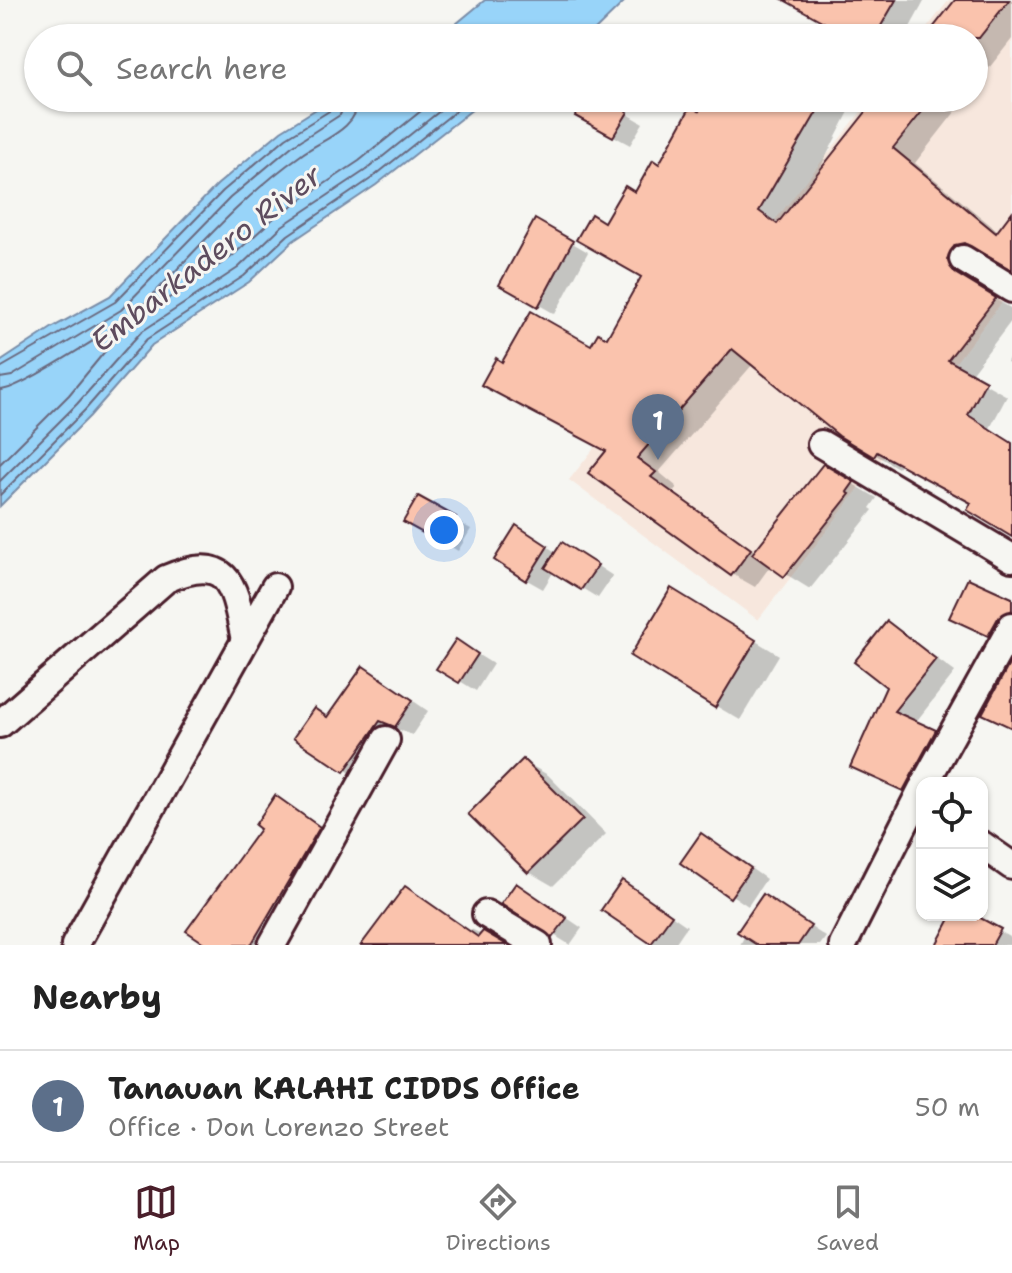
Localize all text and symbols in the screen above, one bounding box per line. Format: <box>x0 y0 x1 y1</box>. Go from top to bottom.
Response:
search box <box>24 24 988 112</box>
icon: search <box>52 46 96 90</box>
text: Search here <box>116 48 287 89</box>
water label: Embarkadero River <box>82 154 331 361</box>
pin: 1 <box>632 394 684 460</box>
your location <box>424 510 464 550</box>
map controls <box>916 777 988 921</box>
button: locate <box>916 777 988 849</box>
button: layers <box>916 849 988 921</box>
text: Nearby <box>32 974 162 1020</box>
text: Tanauan KALAHI CIDDS Office <box>108 1068 580 1109</box>
text: 1 <box>52 1089 64 1124</box>
text: 50 m <box>915 1089 980 1124</box>
text: Office · Don Lorenzo Street <box>108 1109 449 1144</box>
tab: Map <box>133 1180 180 1257</box>
tab: Directions <box>446 1180 551 1257</box>
tab: Saved <box>817 1180 879 1257</box>

